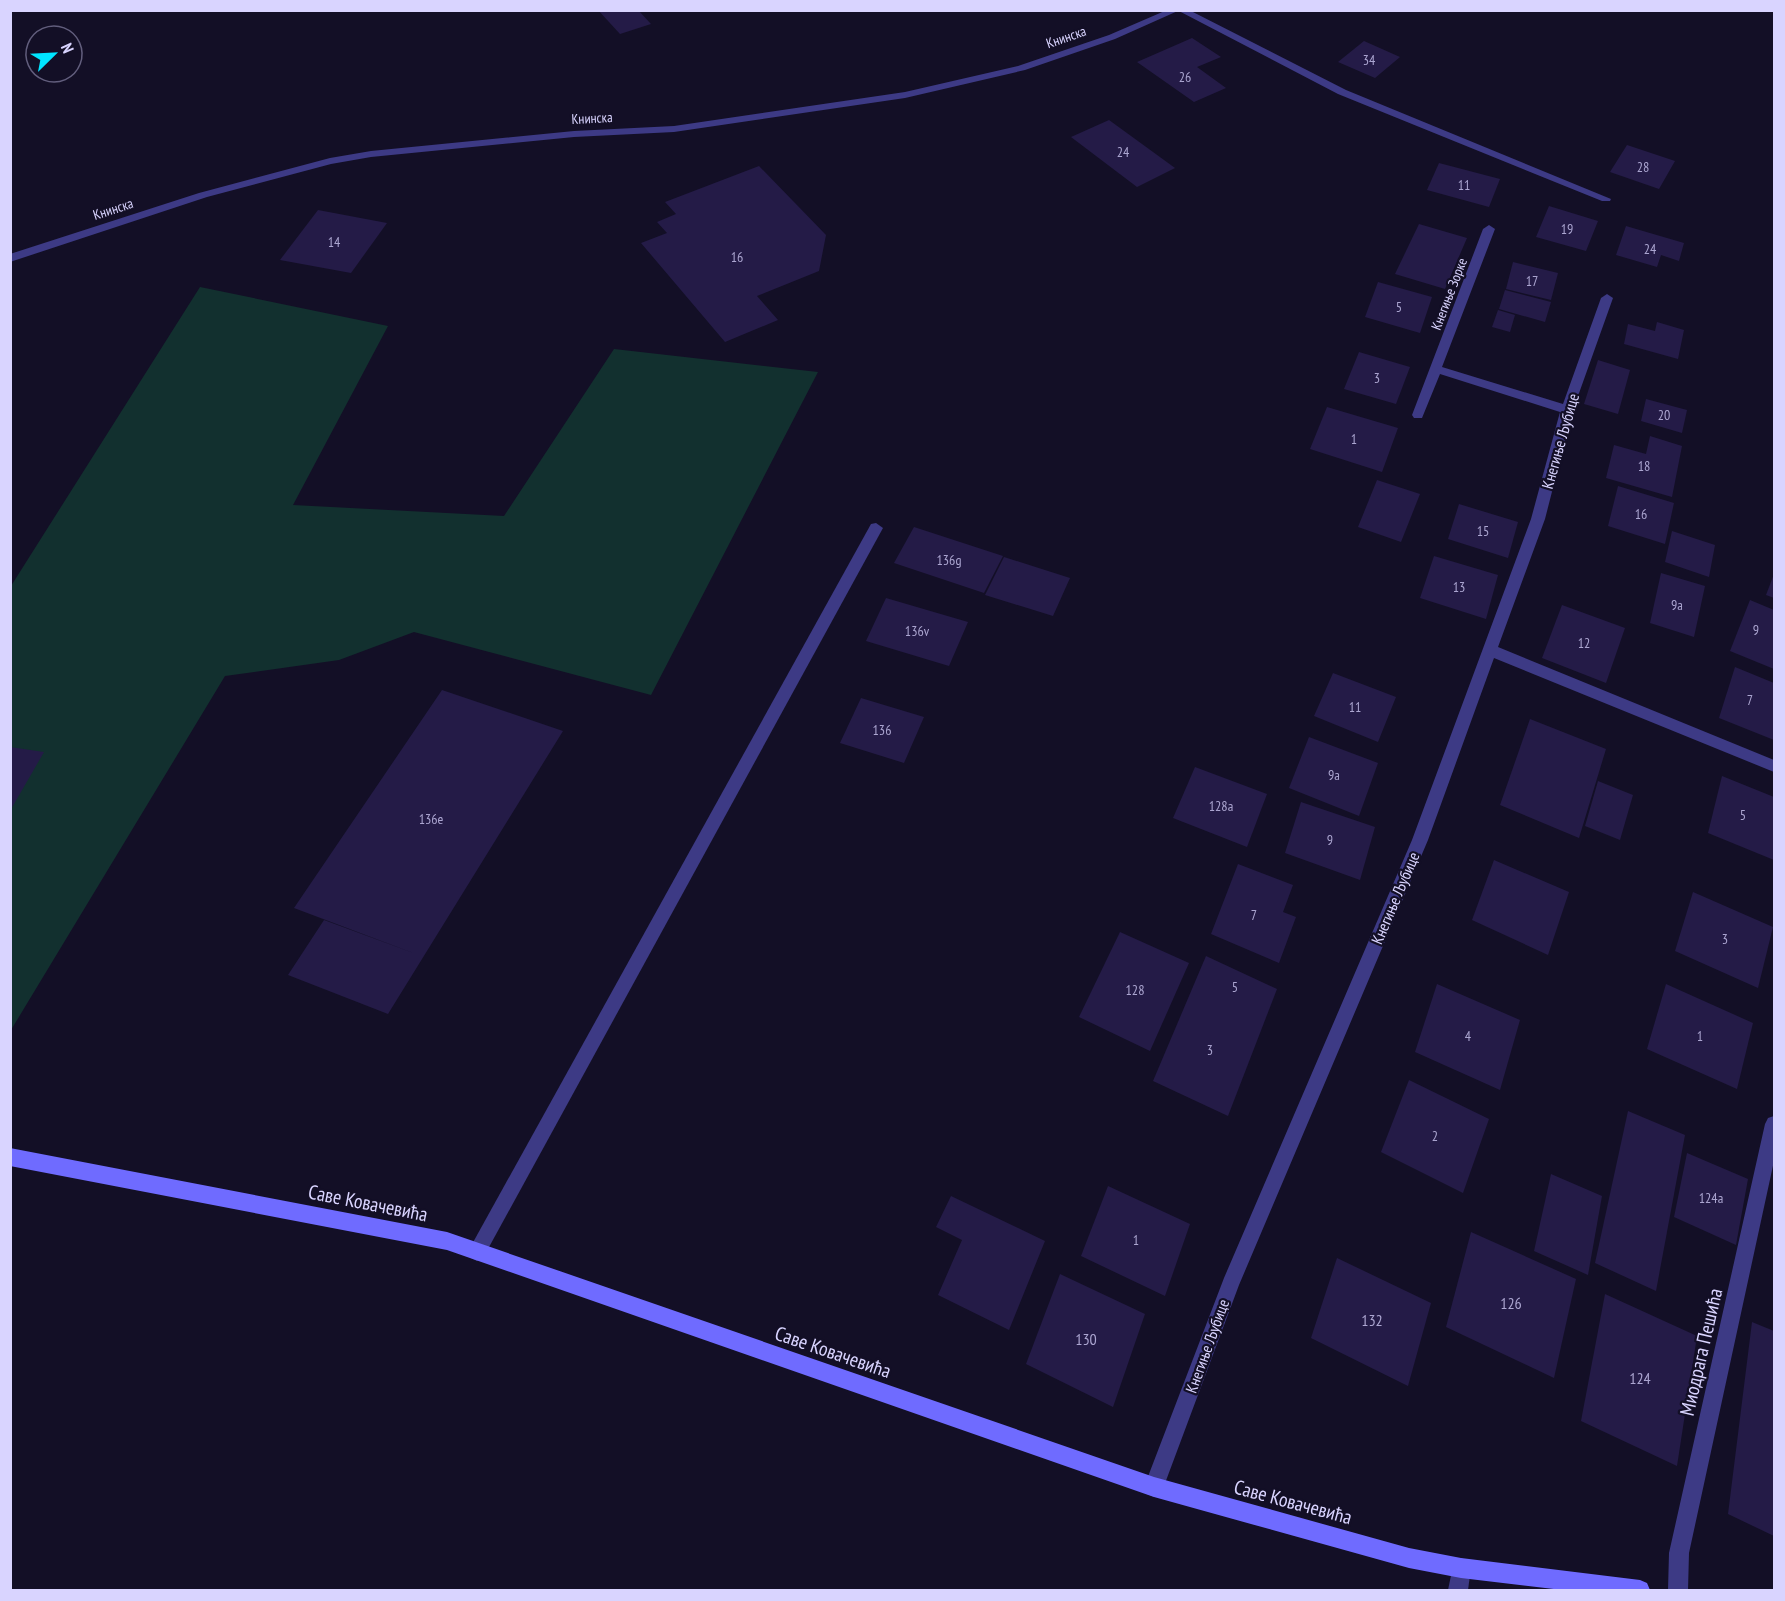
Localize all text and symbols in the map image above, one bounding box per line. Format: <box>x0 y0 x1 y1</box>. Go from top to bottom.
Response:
street label: Книнска <box>1044 22 1088 52</box>
north arrow <box>24 24 84 84</box>
text: N <box>57 40 79 56</box>
house number: 34 <box>1363 51 1376 69</box>
house number: 26 <box>1179 68 1191 86</box>
street label: Книнска <box>571 108 613 128</box>
house number: 24 <box>1117 143 1130 161</box>
house number: 28 <box>1637 158 1649 176</box>
house number: 11 <box>1458 176 1470 194</box>
street label: Книнска <box>91 194 135 224</box>
house number: 19 <box>1561 220 1573 238</box>
house number: 14 <box>328 233 341 251</box>
house number: 24 <box>1644 240 1657 258</box>
house number: 16 <box>731 248 743 266</box>
street label: Кнегиње Зорке <box>1427 255 1471 333</box>
house number: 17 <box>1526 272 1538 290</box>
house number: 5 <box>1396 298 1402 316</box>
house number: 3 <box>1374 369 1380 387</box>
street label: Кнегиње Љубице <box>1537 391 1583 491</box>
house number: 20 <box>1658 406 1670 424</box>
house number: 1 <box>1351 430 1357 448</box>
house number: 18 <box>1638 457 1650 475</box>
house number: 16 <box>1635 505 1647 523</box>
house number: 15 <box>1477 522 1489 540</box>
house number: 136g <box>937 551 961 569</box>
house number: 13 <box>1453 578 1465 596</box>
house number: 9a <box>1671 596 1683 614</box>
house number: 9 <box>1753 621 1759 639</box>
house number: 136v <box>905 622 930 640</box>
house number: 12 <box>1578 634 1590 652</box>
house number: 7 <box>1747 691 1753 709</box>
house number: 11 <box>1349 698 1361 716</box>
house number: 136 <box>873 721 891 739</box>
house number: 9a <box>1328 766 1340 784</box>
house number: 128a <box>1209 797 1233 815</box>
house number: 5 <box>1740 806 1746 824</box>
house number: 136e <box>419 810 444 828</box>
house number: 9 <box>1327 831 1333 849</box>
street label: Кнегиње Љубице <box>1367 849 1423 947</box>
house number: 7 <box>1251 906 1257 924</box>
house number: 3 <box>1722 930 1728 948</box>
house number: 5 <box>1232 978 1238 996</box>
house number: 128 <box>1126 981 1144 999</box>
house number: 4 <box>1465 1027 1472 1045</box>
house number: 1 <box>1697 1027 1703 1045</box>
house number: 3 <box>1207 1041 1213 1059</box>
house number: 2 <box>1432 1127 1438 1145</box>
street label: Саве Ковачевића <box>306 1179 430 1227</box>
house number: 124a <box>1699 1189 1723 1207</box>
house number: 1 <box>1133 1231 1139 1249</box>
street label: Миодрага Пешића <box>1674 1286 1728 1418</box>
house number: 126 <box>1500 1293 1522 1313</box>
street label: Кнегиње Љубице <box>1181 1296 1233 1396</box>
house number: 132 <box>1361 1310 1383 1330</box>
street label: Саве Ковачевића <box>771 1320 895 1384</box>
house number: 130 <box>1075 1329 1097 1349</box>
house number: 124 <box>1629 1368 1651 1388</box>
street label: Саве Ковачевића <box>1231 1474 1355 1530</box>

